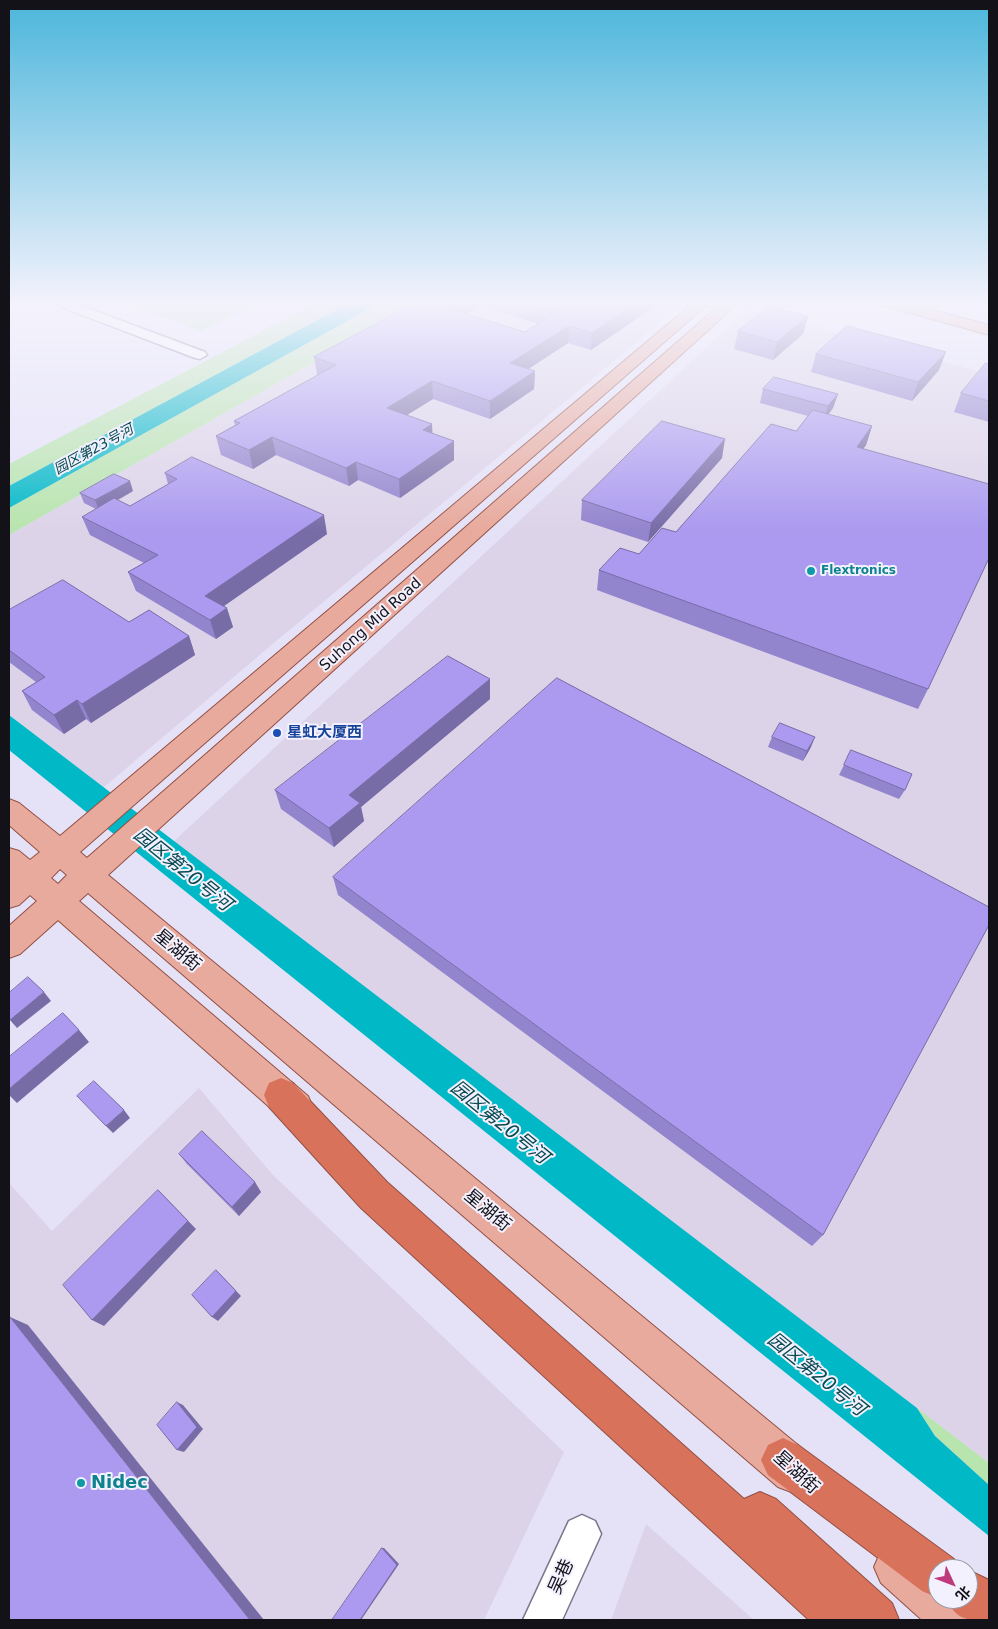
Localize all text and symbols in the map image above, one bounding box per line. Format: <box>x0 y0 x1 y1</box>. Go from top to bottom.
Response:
water label: 园区第23号河 <box>52 421 136 479</box>
place label: Flextronics <box>821 564 896 578</box>
marker: Flextronics <box>805 565 817 577</box>
street label: Suhong Mid Road <box>316 575 426 675</box>
place label: 星虹大厦西 <box>287 724 362 742</box>
marker: 星虹大厦西 <box>271 727 283 739</box>
water label: 园区第20号河 <box>129 824 235 916</box>
street label: 星湖街 <box>149 925 205 977</box>
water label: 园区第20号河 <box>446 1077 552 1169</box>
street label: 星湖街 <box>459 1185 515 1237</box>
water label: 园区第20号河 <box>763 1329 869 1421</box>
street label: 星湖街 <box>769 1447 823 1499</box>
place label: Nidec <box>91 1472 148 1494</box>
marker: Nidec <box>75 1477 87 1489</box>
street label: 吴巷 <box>545 1556 579 1598</box>
north arrow <box>928 1559 978 1609</box>
text: 北 <box>953 1583 974 1604</box>

